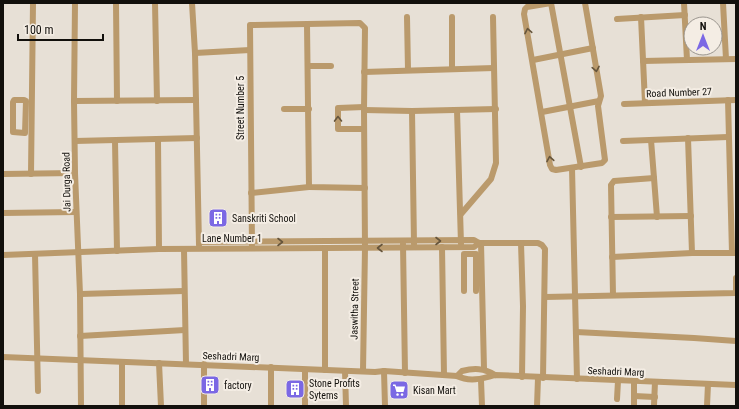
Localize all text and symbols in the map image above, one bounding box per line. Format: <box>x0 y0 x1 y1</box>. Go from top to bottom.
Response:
scale bar <box>18 16 103 42</box>
north arrow <box>683 16 723 56</box>
text: N <box>700 20 707 33</box>
text: 100 m <box>24 23 54 37</box>
one-way arrow <box>524 28 532 34</box>
one-way arrow <box>591 66 600 72</box>
street label: Street Number 5 <box>235 76 246 140</box>
street label: Road Number 27 <box>646 86 712 99</box>
one-way arrow <box>334 116 342 122</box>
street label: Jai Durga Road <box>60 152 73 212</box>
one-way arrow <box>546 156 554 163</box>
building icon: Sanskriti School <box>207 207 229 229</box>
place label: Sanskriti School <box>232 213 296 224</box>
street label: Lane Number 1 <box>202 233 262 244</box>
one-way arrow <box>435 237 441 245</box>
one-way arrow <box>277 238 283 246</box>
one-way arrow <box>377 244 383 252</box>
street label: Jaswitha Street <box>348 278 361 340</box>
street label: Seshadri Marg <box>202 350 260 363</box>
street label: Seshadri Marg <box>587 365 645 378</box>
building icon: factory <box>199 374 221 396</box>
building icon: Stone Profits Sytems <box>284 378 306 400</box>
place label: Stone Profits Sytems <box>309 378 360 401</box>
supermarket icon: Kisan Mart <box>388 379 410 401</box>
place label: factory <box>224 380 252 391</box>
place label: Kisan Mart <box>413 385 456 396</box>

